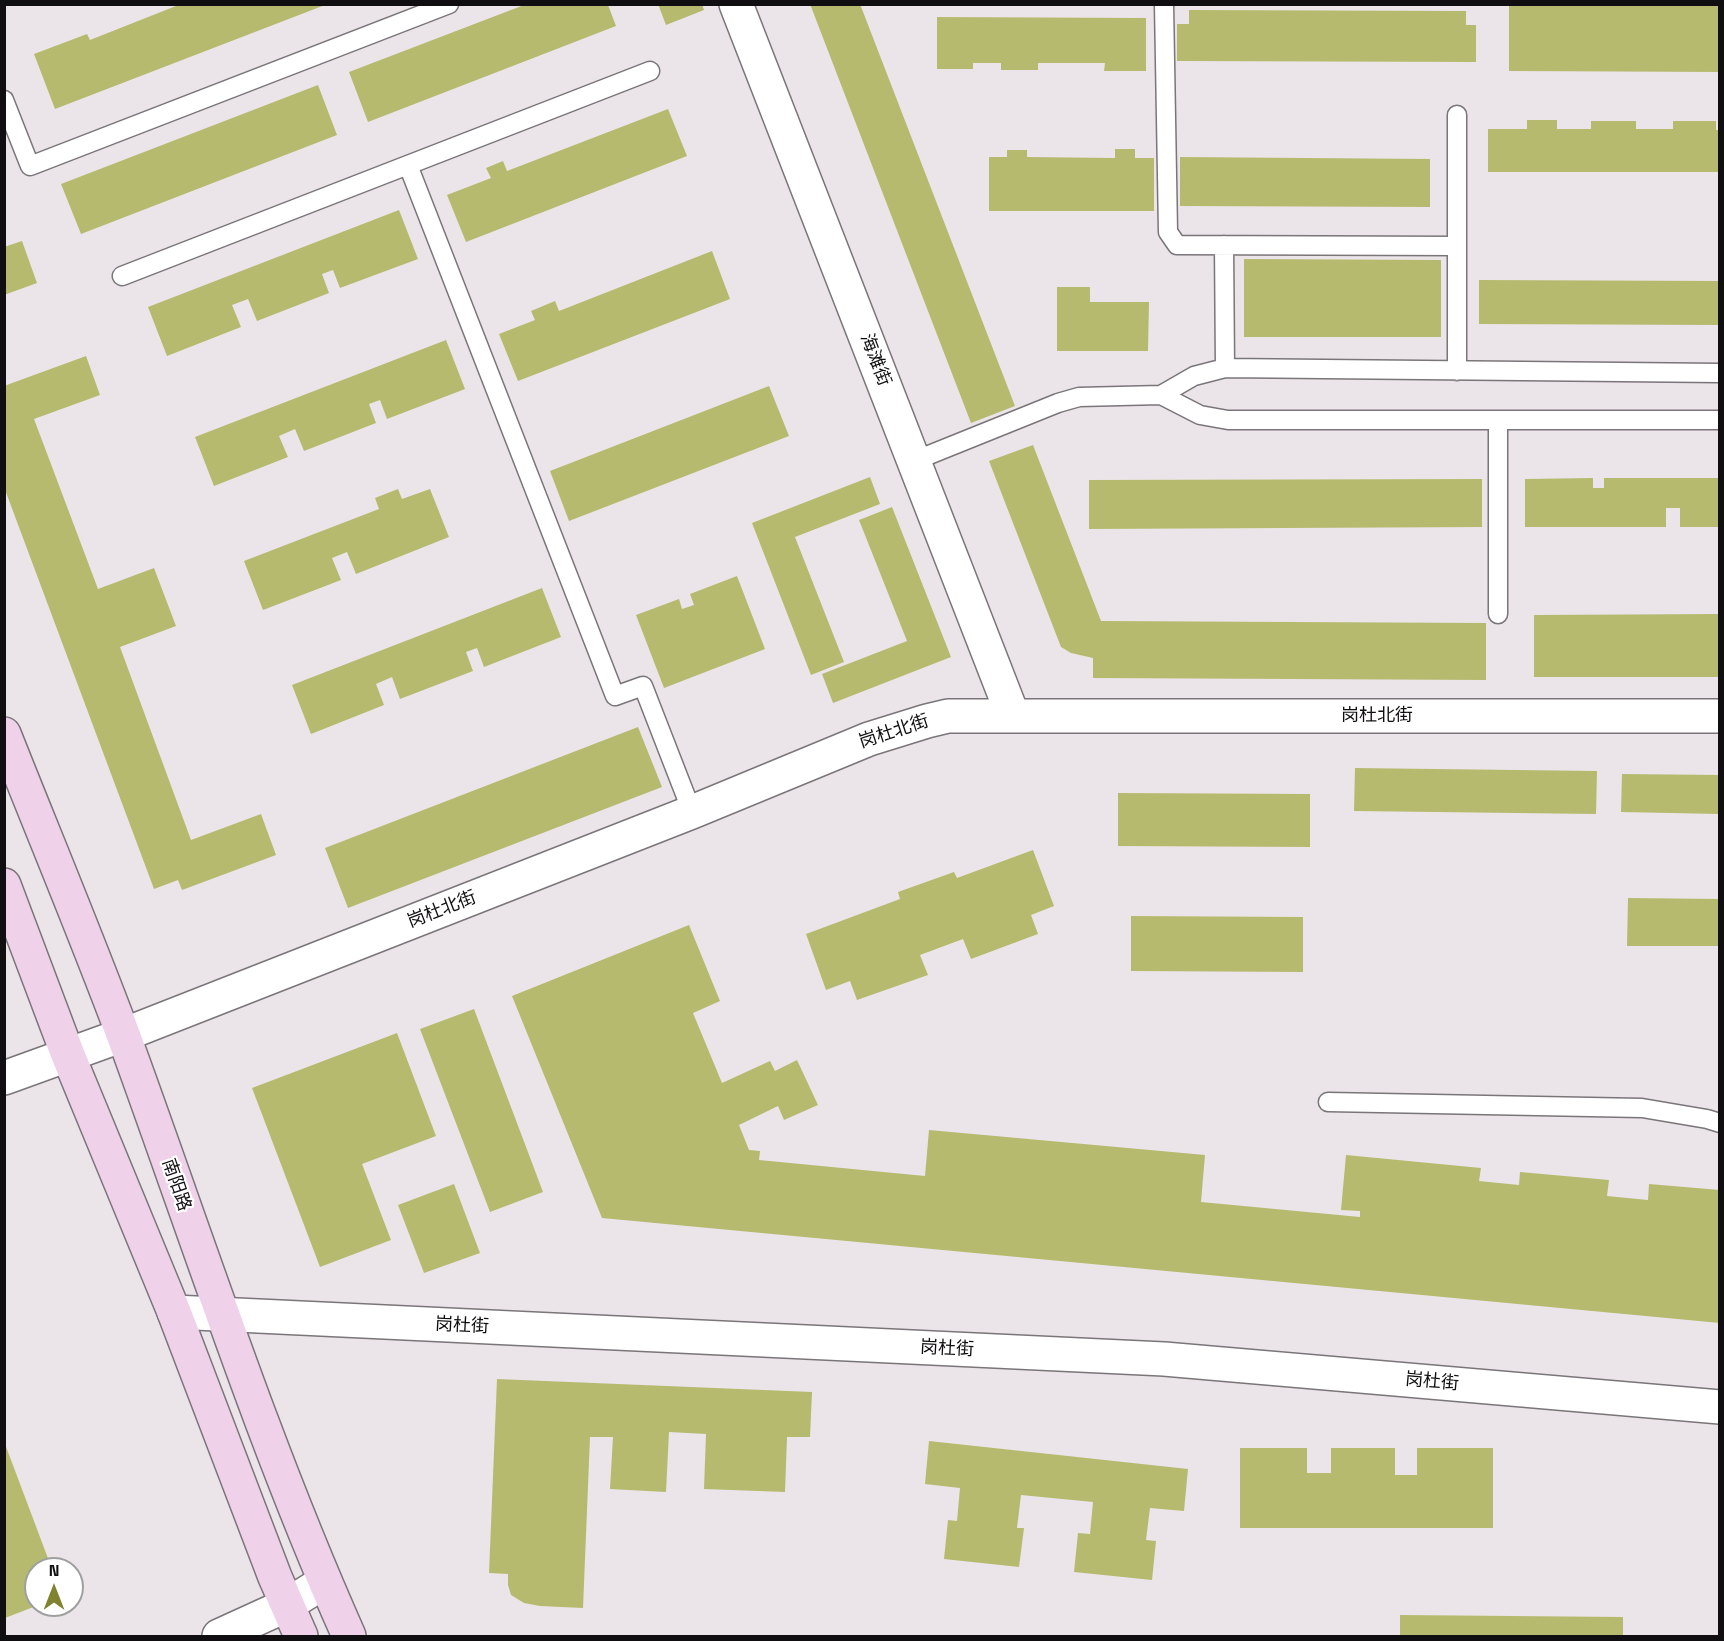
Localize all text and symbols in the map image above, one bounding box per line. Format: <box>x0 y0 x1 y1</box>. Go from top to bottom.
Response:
street label: 海滩街 <box>855 331 895 389</box>
street label: 岗杜北街 <box>1341 705 1413 727</box>
street label: 岗杜北街 <box>856 711 932 753</box>
street label: 岗杜北街 <box>405 887 479 933</box>
street label: 南阳路 <box>157 1156 195 1214</box>
street label: 岗杜街 <box>434 1314 490 1338</box>
street label: 岗杜街 <box>919 1337 975 1361</box>
street label: 岗杜街 <box>1404 1369 1460 1395</box>
north arrow <box>24 1557 84 1617</box>
text: N <box>49 1560 59 1581</box>

